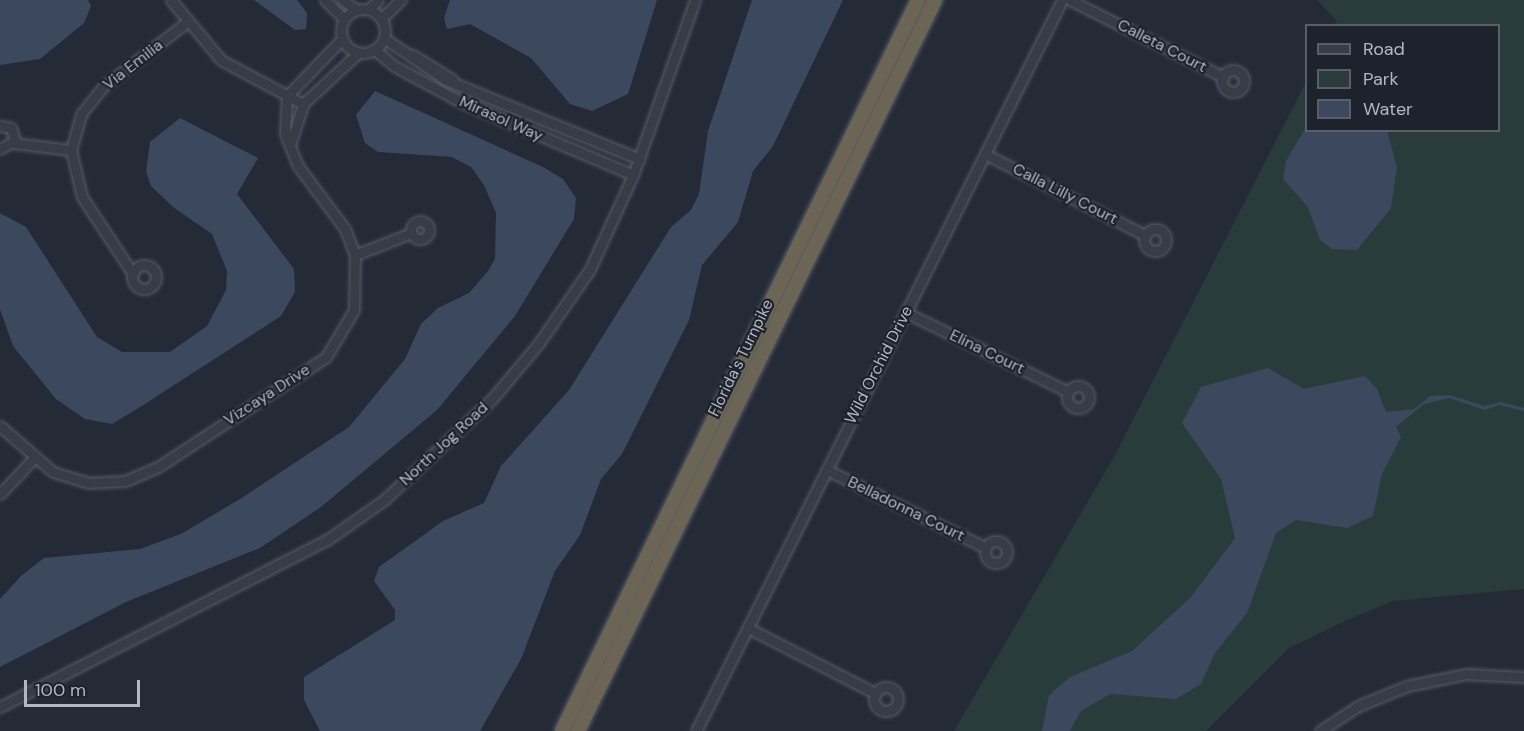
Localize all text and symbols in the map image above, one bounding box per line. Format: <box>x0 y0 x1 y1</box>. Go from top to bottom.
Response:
street label: Calleta Court <box>1114 15 1210 77</box>
legend <box>1305 24 1500 132</box>
street label: Via Emilia <box>99 36 167 94</box>
text: Road <box>1363 37 1405 61</box>
text: Park <box>1363 67 1399 91</box>
street label: Mirasol Way <box>456 92 546 146</box>
text: Water <box>1363 97 1413 121</box>
street label: Calla Lilly Court <box>1009 159 1121 229</box>
street label: Florida's Turnpike <box>704 296 778 420</box>
street label: Wild Orchid Drive <box>841 303 917 427</box>
street label: Elina Court <box>946 326 1028 378</box>
street label: Vizcaya Drive <box>220 360 314 430</box>
street label: North Jog Road <box>396 398 492 490</box>
street label: Belladonna Court <box>844 472 968 546</box>
scale bar <box>27 668 142 706</box>
text: 100 m <box>35 678 86 702</box>

